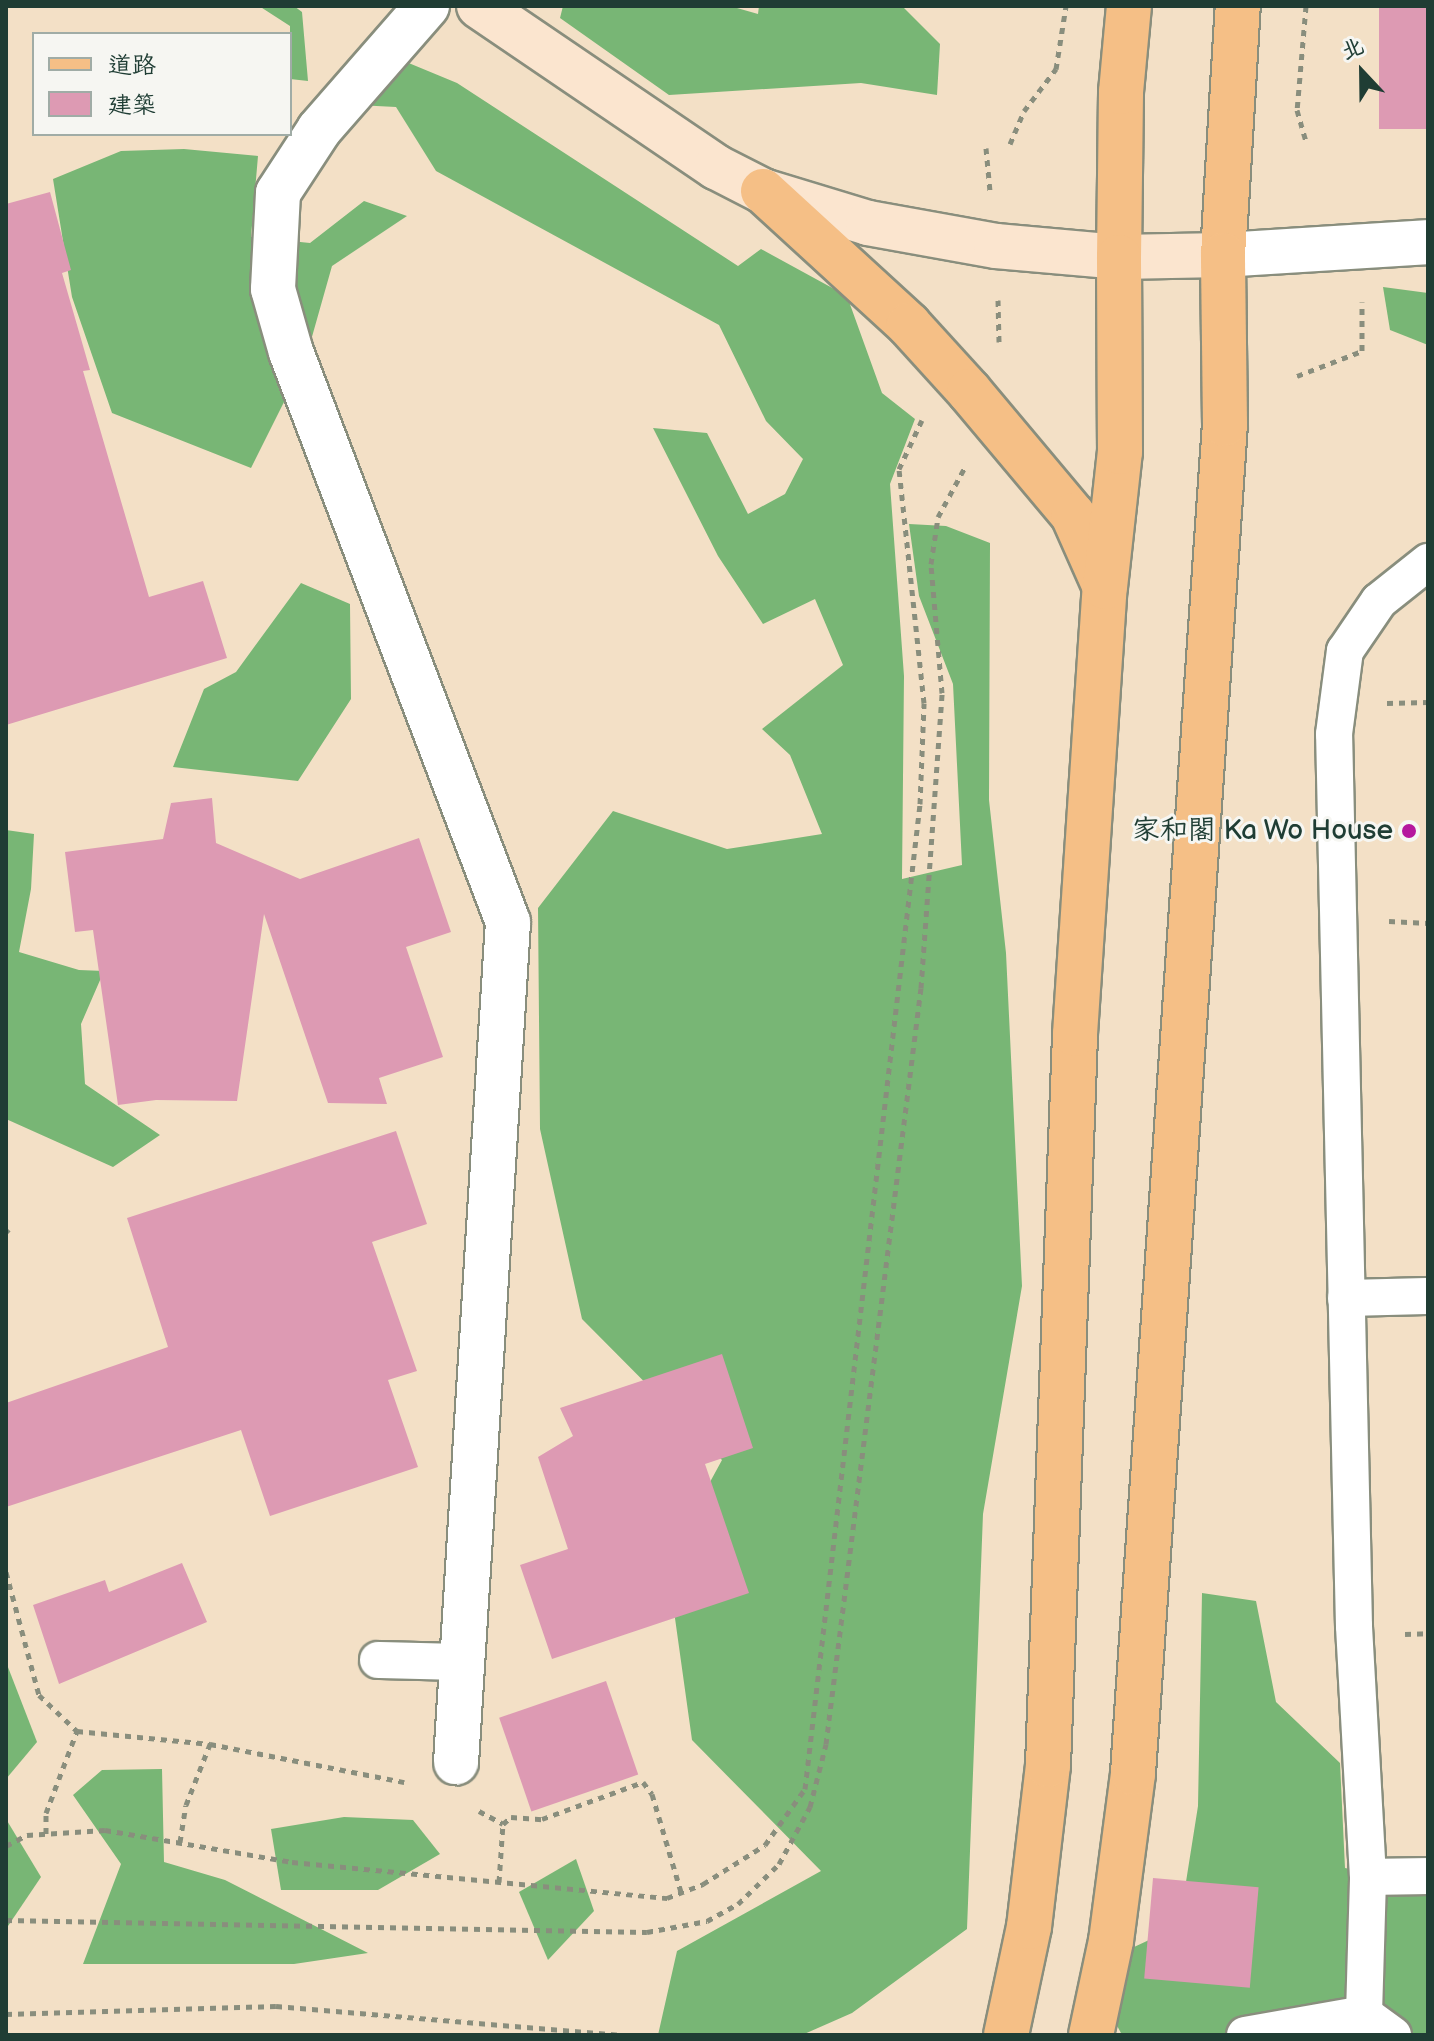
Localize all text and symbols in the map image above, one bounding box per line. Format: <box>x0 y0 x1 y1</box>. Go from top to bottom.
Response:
legend <box>32 32 292 136</box>
north arrow <box>1322 32 1402 112</box>
text: 北 <box>1338 33 1368 66</box>
text: 道路 <box>108 51 156 80</box>
text: 建築 <box>108 91 156 120</box>
place label: 家和閣 Ka Wo House <box>1131 814 1393 848</box>
marker: 家和閣 Ka Wo House <box>1400 822 1418 840</box>

